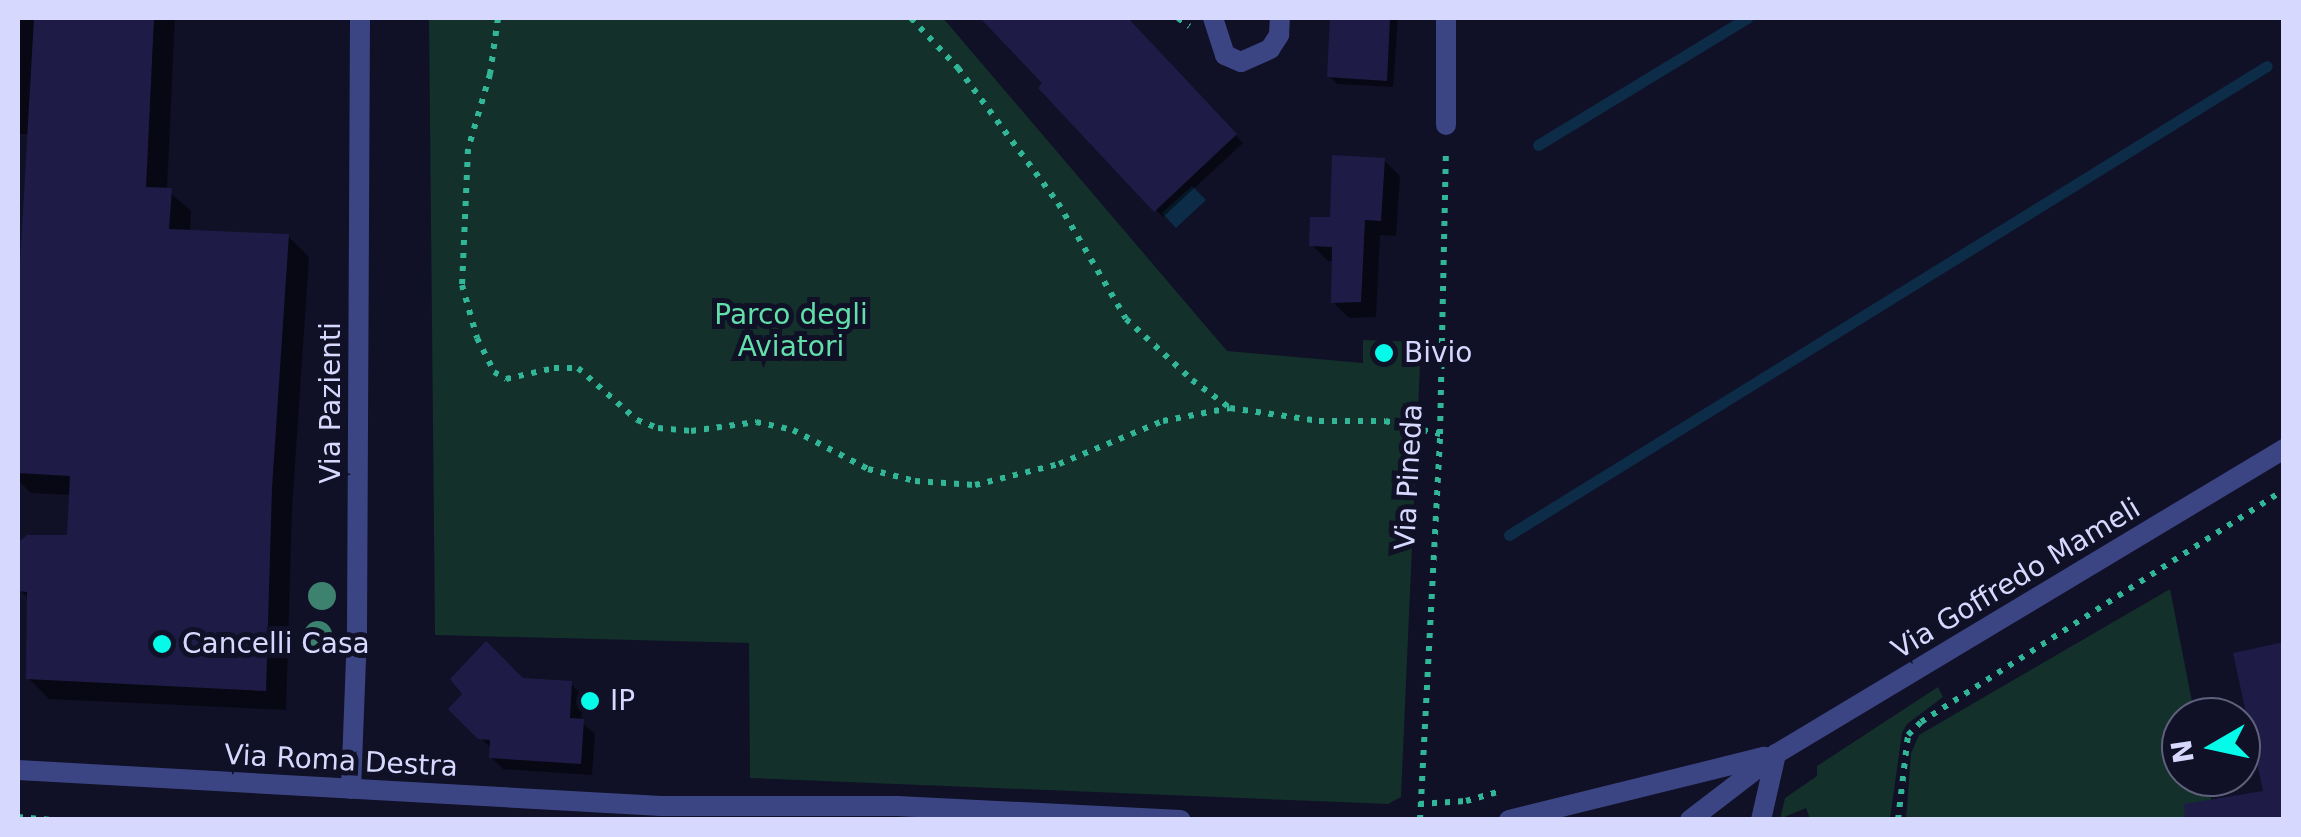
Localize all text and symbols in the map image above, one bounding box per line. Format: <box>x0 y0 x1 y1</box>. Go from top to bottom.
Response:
park label: Parco degli Aviatori <box>714 298 868 364</box>
street label: Via Pazienti <box>314 322 348 484</box>
place label: Bivio <box>1404 336 1472 370</box>
marker: Bivio <box>1373 342 1395 364</box>
street label: Via Pineda <box>1388 403 1430 551</box>
street label: Via Goffredo Mameli <box>1886 492 2146 666</box>
place label: Cancelli Casa <box>182 627 370 661</box>
marker: Cancelli Casa <box>151 633 173 655</box>
place label: IP <box>610 684 635 718</box>
marker: IP <box>579 690 601 712</box>
north arrow <box>2161 697 2261 797</box>
text: N <box>2165 737 2201 766</box>
street label: Via Roma Destra <box>223 738 459 784</box>

